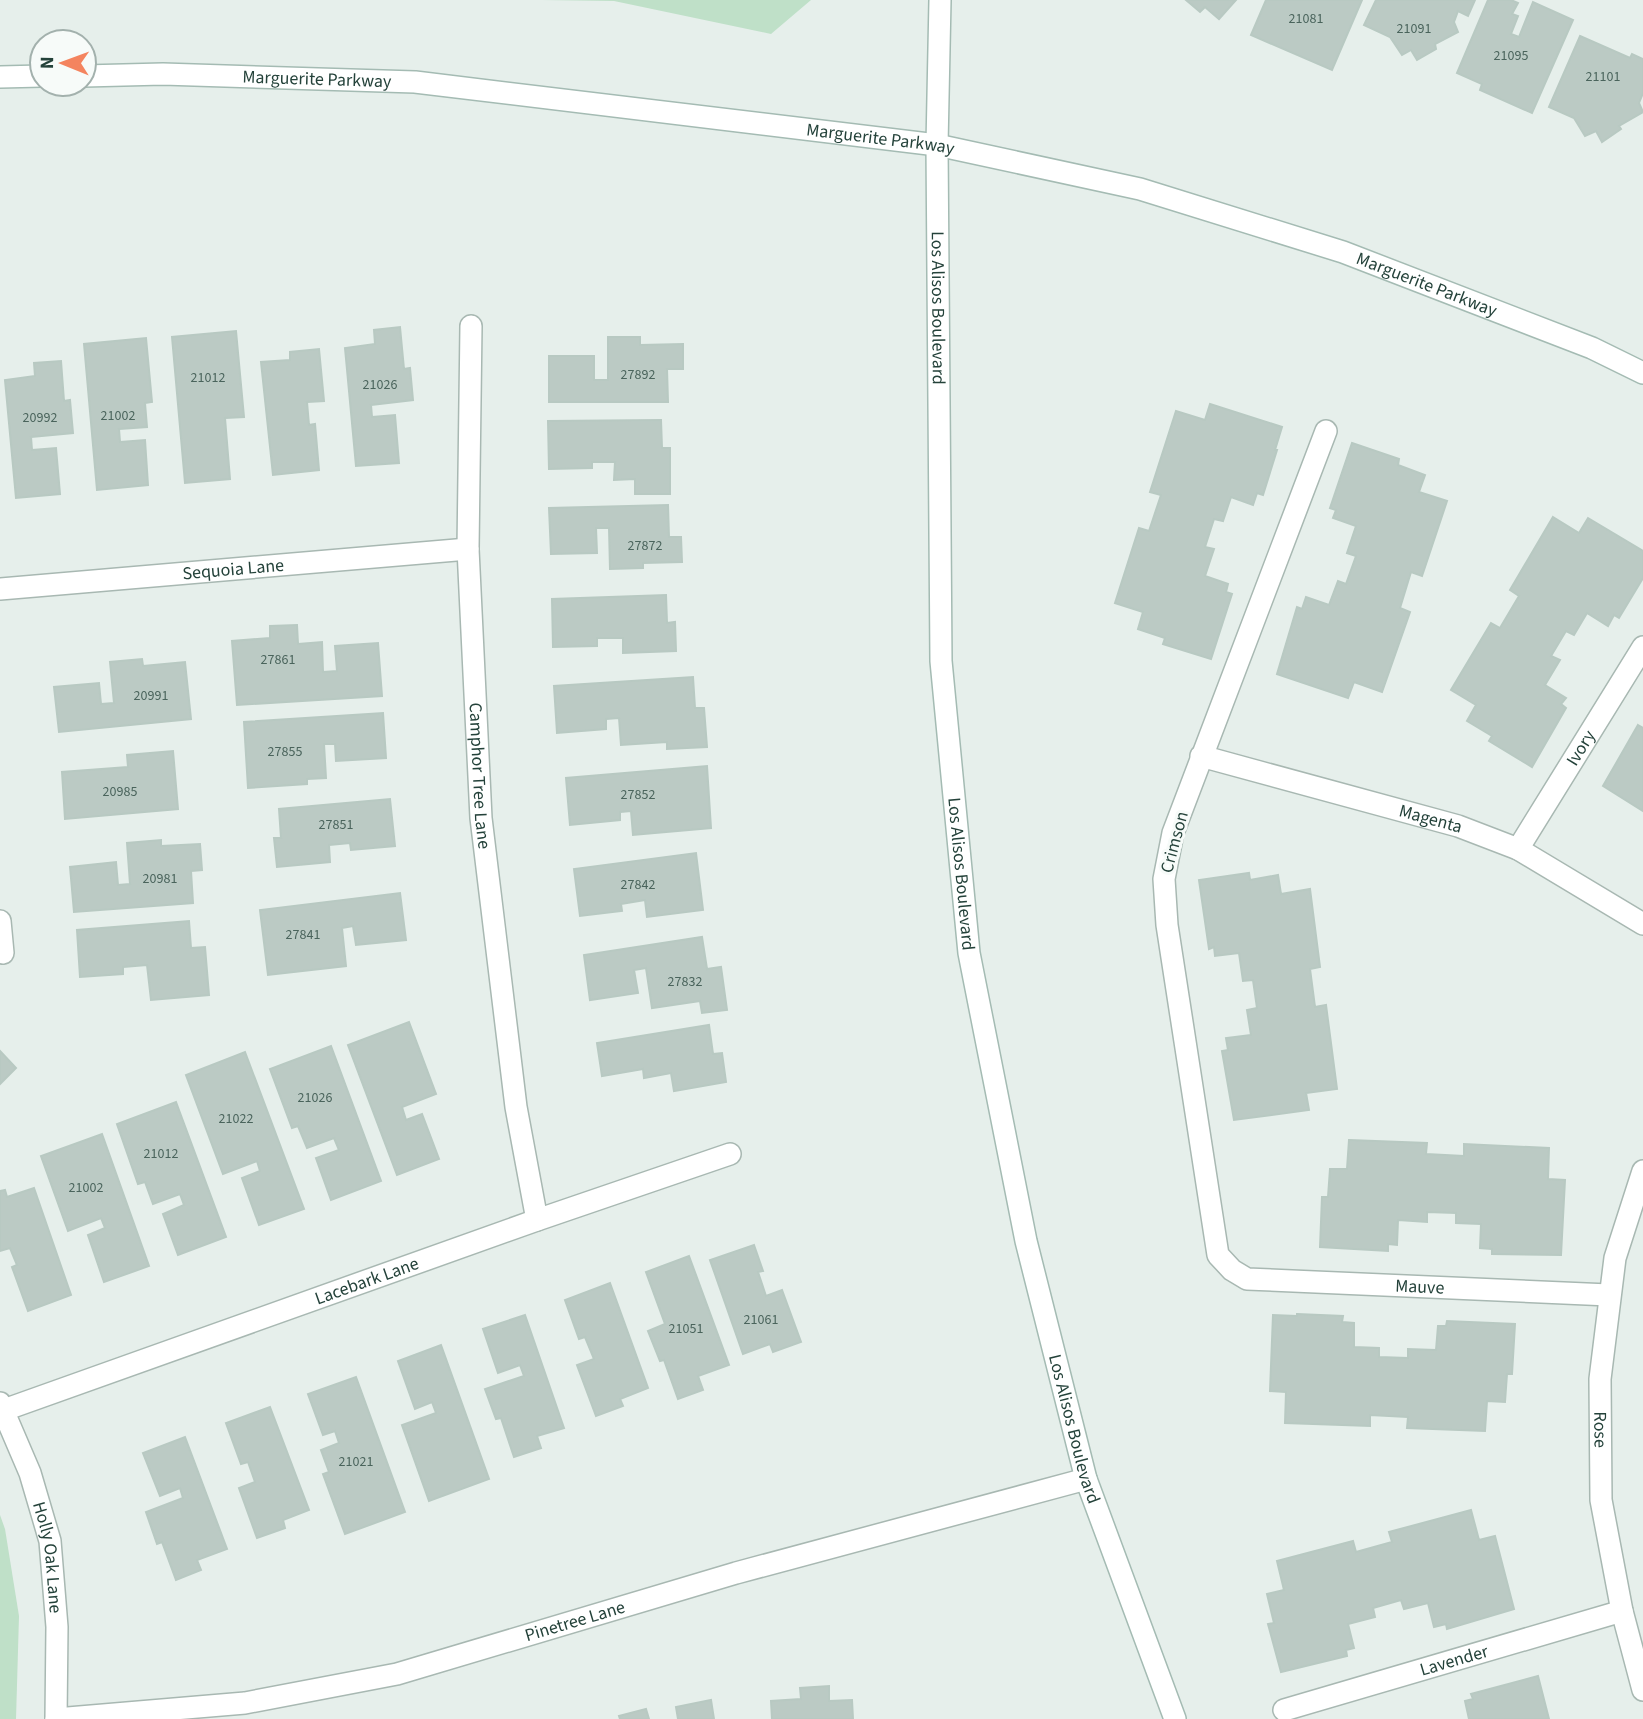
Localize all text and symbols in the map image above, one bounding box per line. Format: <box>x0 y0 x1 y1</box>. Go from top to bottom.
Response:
house number: 21081 <box>1289 9 1323 29</box>
house number: 21091 <box>1397 19 1431 39</box>
north arrow <box>28 28 98 98</box>
house number: 21095 <box>1494 46 1528 66</box>
text: N <box>34 56 61 69</box>
street label: Marguerite Parkway <box>242 65 392 94</box>
house number: 21101 <box>1586 67 1620 87</box>
street label: Marguerite Parkway <box>805 117 957 162</box>
street label: Los Alisos Boulevard <box>925 231 951 385</box>
street label: Marguerite Parkway <box>1353 246 1501 323</box>
house number: 27892 <box>621 365 655 385</box>
house number: 21012 <box>191 368 225 388</box>
house number: 21026 <box>363 375 397 395</box>
house number: 21002 <box>101 406 135 426</box>
house number: 20992 <box>23 408 57 428</box>
house number: 27872 <box>628 536 662 556</box>
street label: Sequoia Lane <box>181 553 285 586</box>
house number: 27861 <box>261 650 295 670</box>
house number: 20991 <box>134 686 168 706</box>
street label: Camphor Tree Lane <box>462 702 497 850</box>
street label: Ivory <box>1560 725 1602 771</box>
house number: 27855 <box>268 742 302 762</box>
house number: 20985 <box>103 782 137 802</box>
house number: 27852 <box>621 785 655 805</box>
street label: Los Alisos Boulevard <box>941 796 981 952</box>
street label: Magenta <box>1396 798 1465 840</box>
street label: Crimson <box>1154 808 1195 876</box>
house number: 27851 <box>319 815 353 835</box>
house number: 20981 <box>143 869 177 889</box>
house number: 27842 <box>621 875 655 895</box>
house number: 27841 <box>286 925 320 945</box>
house number: 27832 <box>668 972 702 992</box>
house number: 21026 <box>298 1088 332 1108</box>
house number: 21022 <box>219 1109 253 1129</box>
house number: 21012 <box>144 1144 178 1164</box>
house number: 21002 <box>69 1178 103 1198</box>
street label: Lacebark Lane <box>311 1251 422 1311</box>
street label: Mauve <box>1395 1274 1445 1301</box>
house number: 21061 <box>744 1310 778 1330</box>
house number: 21051 <box>669 1319 703 1339</box>
street label: Los Alisos Boulevard <box>1042 1352 1106 1507</box>
street label: Rose <box>1587 1411 1613 1448</box>
house number: 21021 <box>339 1452 373 1472</box>
street label: Holly Oak Lane <box>26 1499 68 1614</box>
street label: Pinetree Lane <box>522 1595 628 1648</box>
street label: Lavender <box>1417 1639 1492 1683</box>

